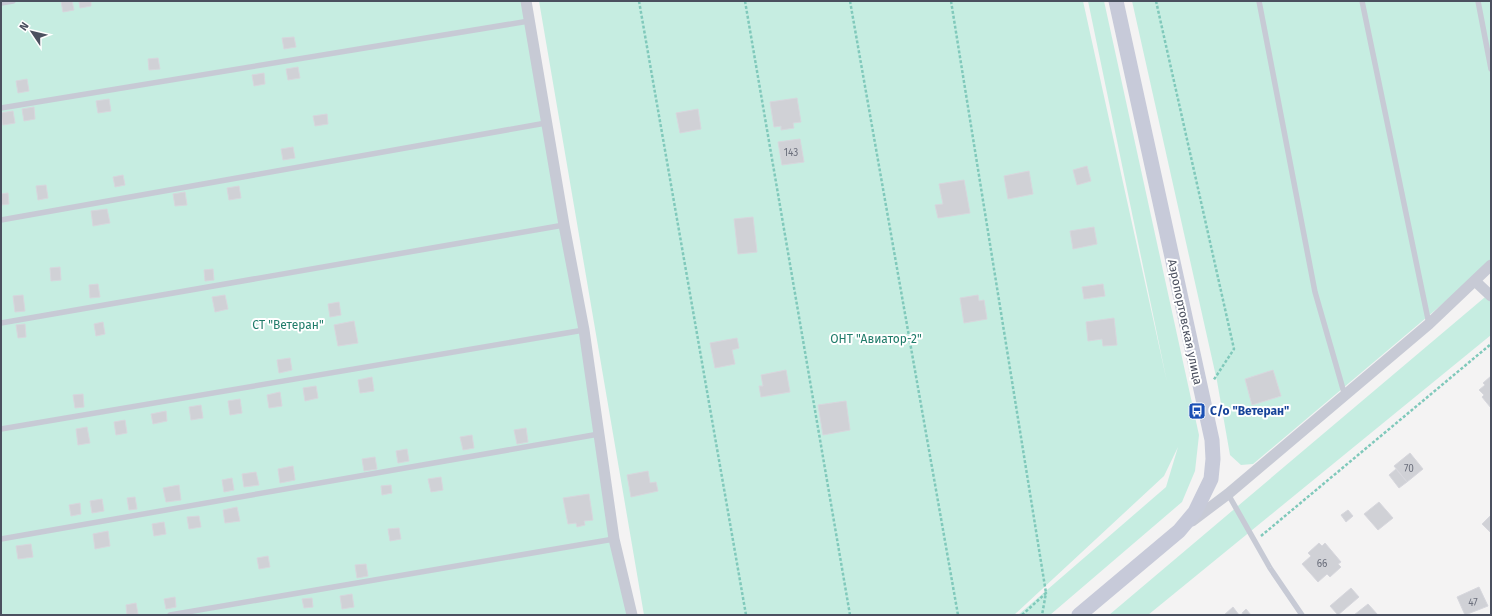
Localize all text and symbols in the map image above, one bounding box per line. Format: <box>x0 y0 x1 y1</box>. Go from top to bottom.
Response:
north arrow <box>12 12 52 52</box>
text: N <box>17 20 32 33</box>
house number: 143 <box>784 147 798 159</box>
street label: Аэропортовская улица <box>1165 258 1205 386</box>
park label: СТ "Ветеран" <box>252 318 324 332</box>
park label: ОНТ "Авиатор-2" <box>830 332 922 346</box>
bus stop icon: С/о "Ветеран" <box>1187 401 1207 421</box>
place label: С/о "Ветеран" <box>1210 404 1289 418</box>
house number: 70 <box>1404 463 1414 475</box>
house number: 66 <box>1317 558 1327 570</box>
house number: 47 <box>1468 597 1478 609</box>

